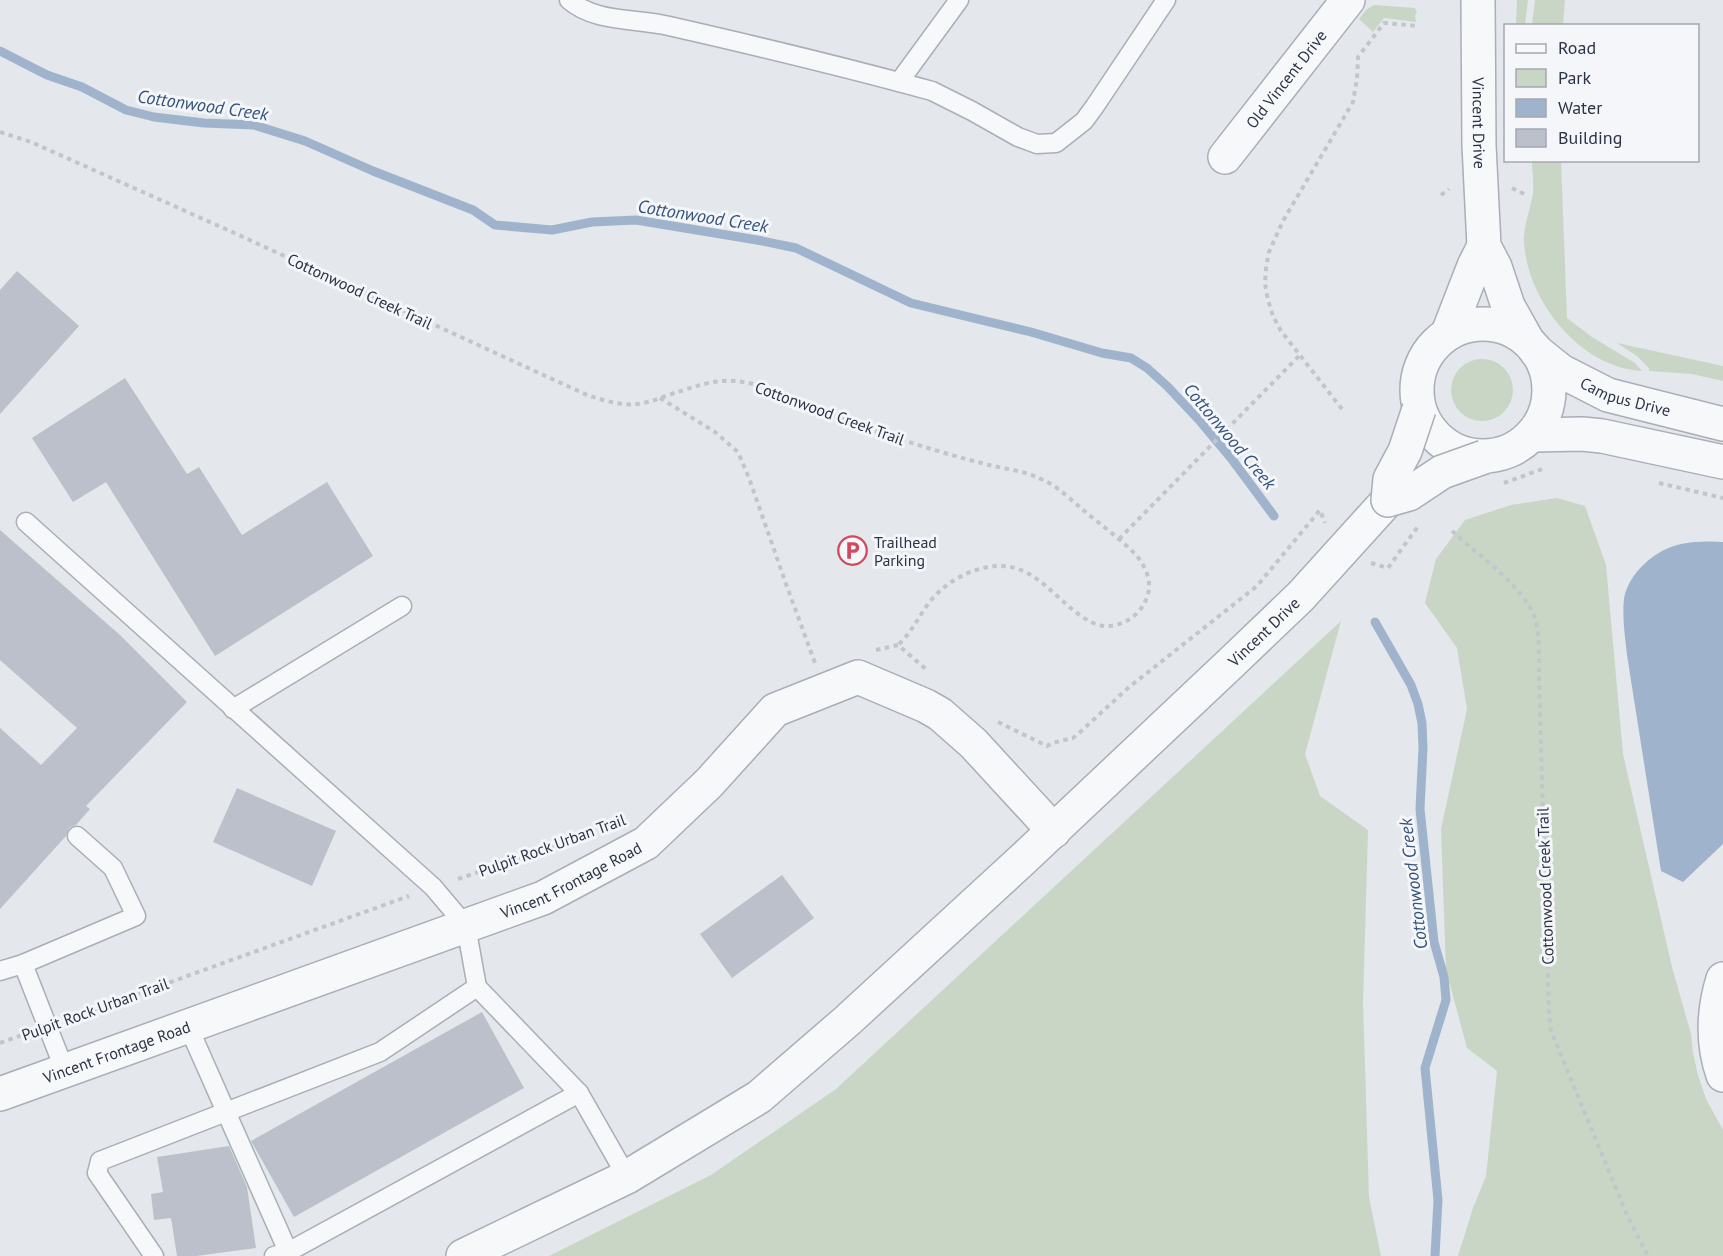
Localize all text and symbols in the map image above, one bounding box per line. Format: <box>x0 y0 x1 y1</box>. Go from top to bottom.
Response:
legend <box>1504 24 1699 162</box>
street label: Old Vincent Drive <box>1241 26 1331 132</box>
text: Road <box>1558 36 1596 59</box>
text: Park <box>1558 66 1591 89</box>
street label: Vincent Drive <box>1469 76 1490 169</box>
water label: Cottonwood Creek <box>136 84 271 126</box>
text: Water <box>1558 96 1602 119</box>
text: Building <box>1558 126 1622 149</box>
water label: Cottonwood Creek <box>636 194 771 238</box>
street label: Cottonwood Creek Trail <box>284 249 436 334</box>
street label: Campus Drive <box>1577 373 1673 420</box>
street label: Cottonwood Creek Trail <box>753 377 908 449</box>
water label: Cottonwood Creek <box>1179 378 1282 495</box>
place label: Trailhead Parking <box>874 532 937 570</box>
parking icon: Trailhead Parking <box>837 535 869 567</box>
street label: Vincent Drive <box>1223 593 1304 671</box>
street label: Cottonwood Creek Trail <box>1532 807 1558 965</box>
street label: Pulpit Rock Urban Trail <box>476 809 628 881</box>
water label: Cottonwood Creek <box>1393 816 1432 951</box>
street label: Vincent Frontage Road <box>497 837 645 923</box>
street label: Pulpit Rock Urban Trail <box>19 973 171 1045</box>
street label: Vincent Frontage Road <box>39 1016 193 1088</box>

